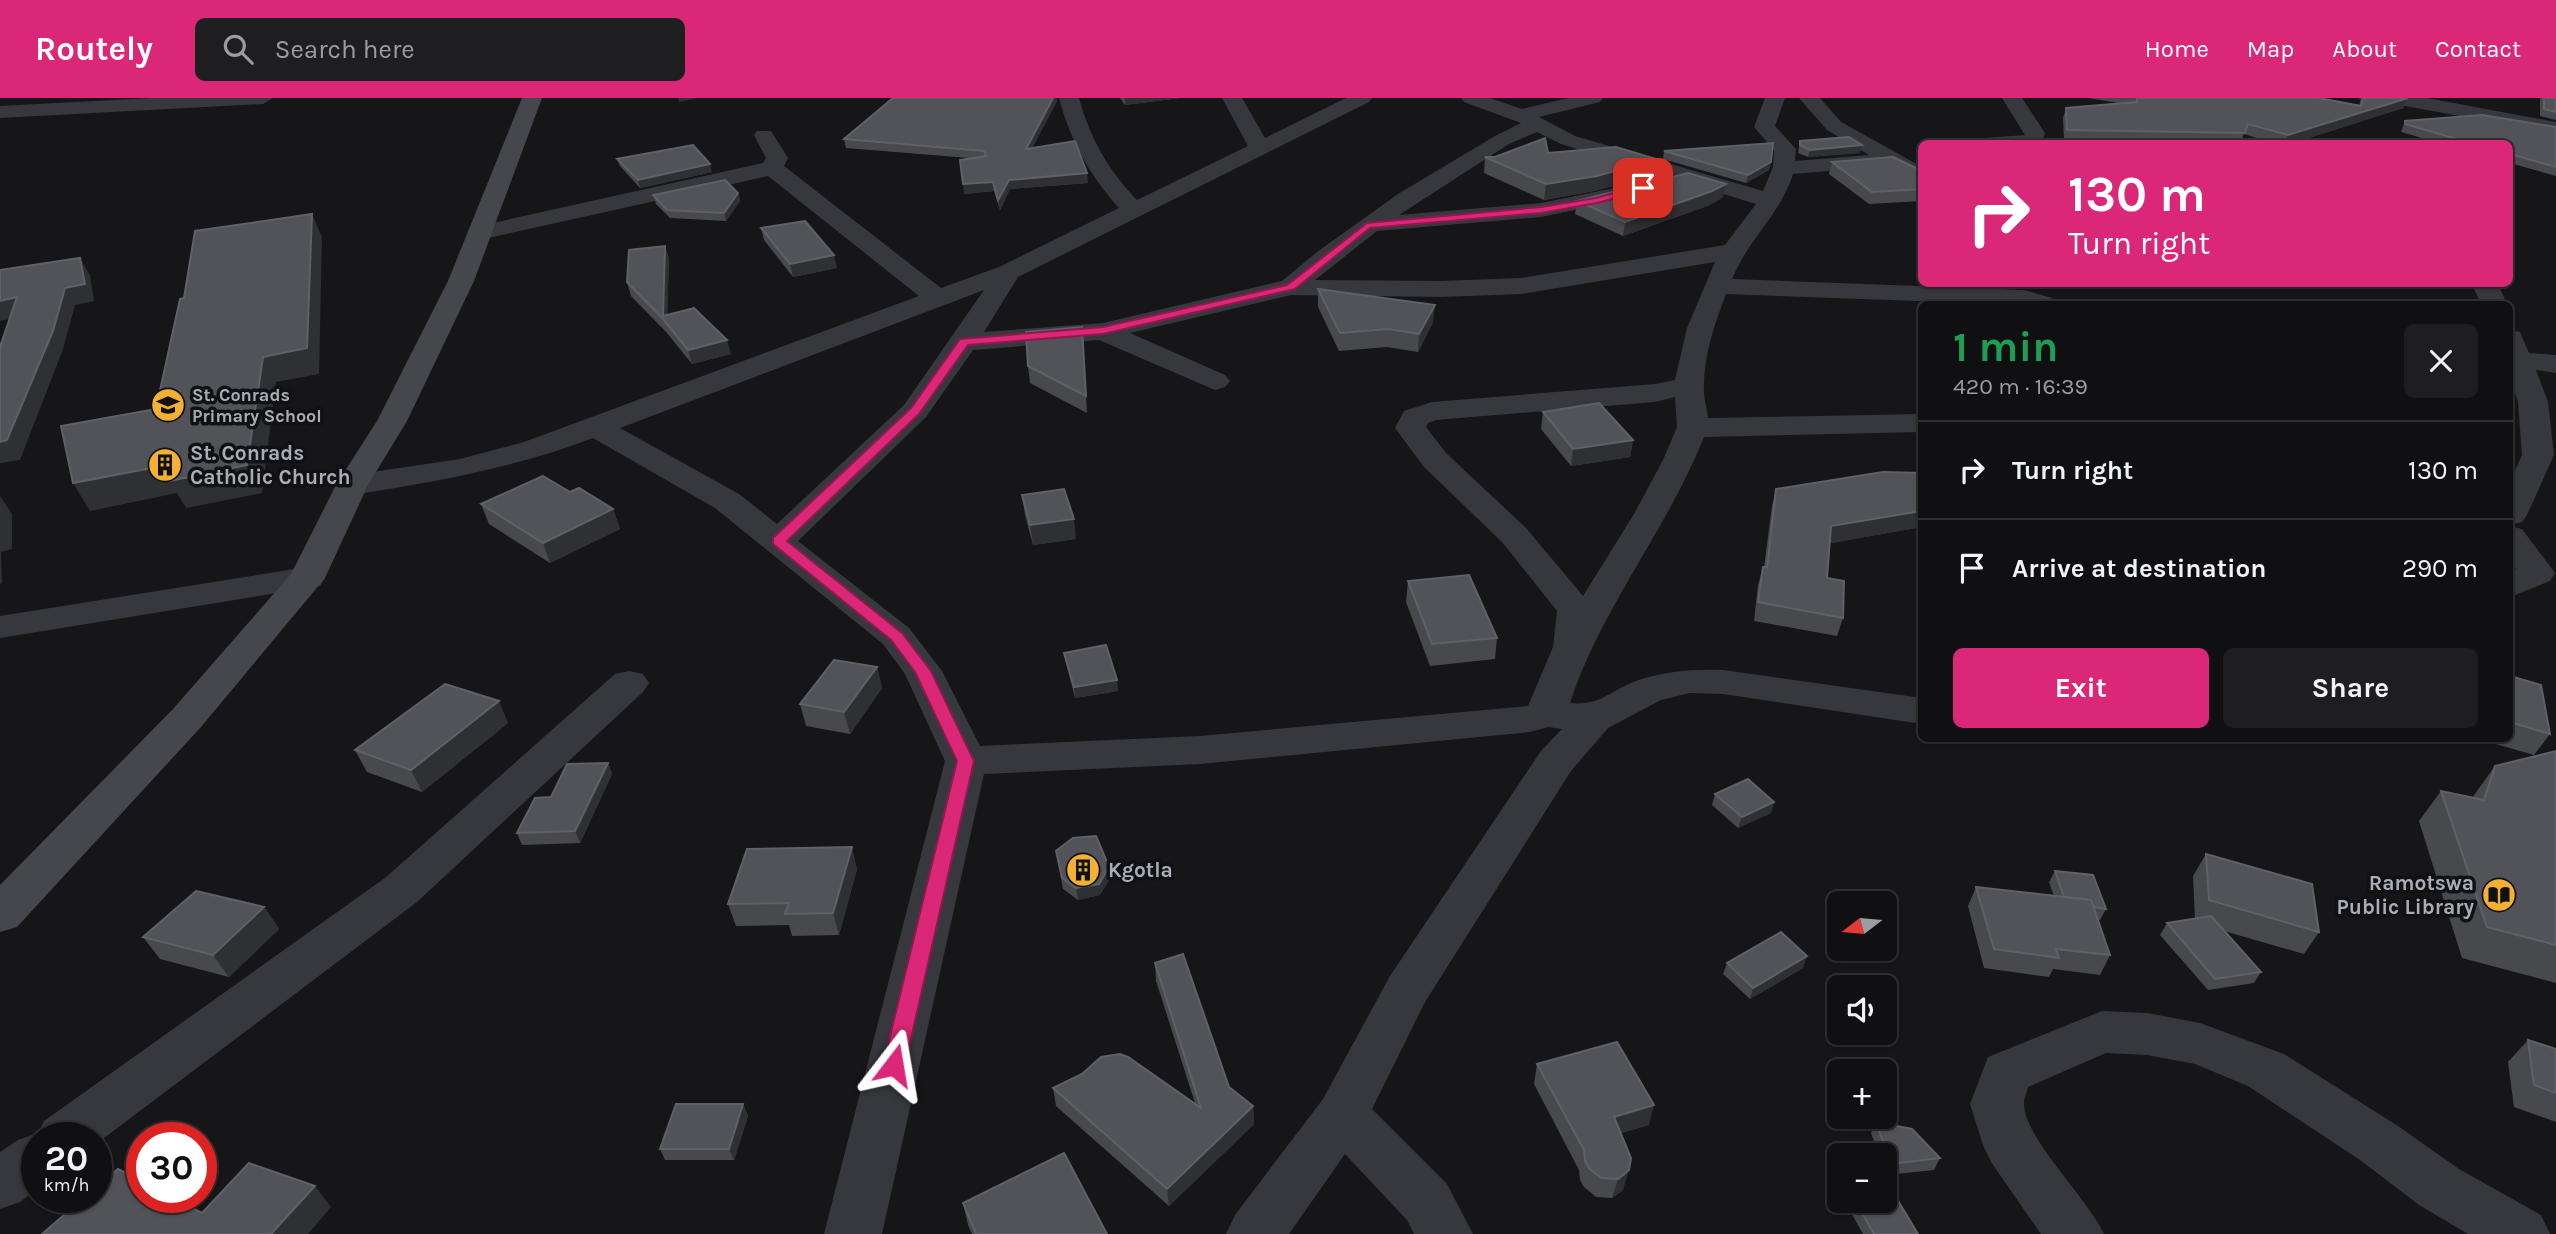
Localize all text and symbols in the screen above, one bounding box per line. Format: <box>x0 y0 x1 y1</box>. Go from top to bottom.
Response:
search box <box>195 18 685 81</box>
text: Routely <box>35 30 153 68</box>
icon: search <box>219 30 257 68</box>
text: Search here <box>275 34 415 65</box>
text: Home <box>2145 35 2209 63</box>
text: Map <box>2247 35 2294 63</box>
text: About <box>2332 35 2397 63</box>
text: Contact <box>2435 35 2521 63</box>
pin <box>1613 158 1673 218</box>
text: 130 m <box>2068 166 2206 223</box>
icon: right <box>1953 168 2044 259</box>
icon: arrive <box>1624 169 1662 207</box>
text: Turn right <box>2068 225 2210 262</box>
text: 1 min <box>1953 322 2058 372</box>
button: close <box>2404 324 2478 398</box>
text: 420 m · 16:39 <box>1953 373 2088 400</box>
place label: St. Conrads Primary School <box>192 384 322 427</box>
school or university icon: St. Conrads Primary School <box>149 386 187 424</box>
place label: St. Conrads Catholic Church <box>190 441 351 489</box>
building icon: St. Conrads Catholic Church <box>146 446 184 484</box>
icon: right <box>1953 451 1991 489</box>
text: Turn right <box>2012 455 2133 486</box>
text: 130 m <box>2408 455 2478 486</box>
icon: arrive <box>1953 549 1991 587</box>
text: Arrive at destination <box>2012 553 2266 584</box>
text: 290 m <box>2402 553 2478 584</box>
button: Exit <box>1953 648 2209 728</box>
button: Share <box>2223 648 2478 728</box>
building icon: Kgotla <box>1064 851 1102 889</box>
place label: Kgotla <box>1108 858 1173 882</box>
place label: Ramotswa Public Library <box>2337 871 2474 919</box>
library icon: Ramotswa Public Library <box>2480 876 2518 914</box>
north arrow <box>1827 891 1897 961</box>
map controls <box>1827 891 1897 1213</box>
button: sound <box>1827 975 1897 1045</box>
position arrow <box>857 1028 931 1102</box>
button: + <box>1827 1059 1897 1129</box>
speed limit sign: 30 <box>126 1122 217 1213</box>
text: 20 <box>45 1138 88 1179</box>
button: − <box>1827 1143 1897 1213</box>
text: km/h <box>44 1174 89 1196</box>

